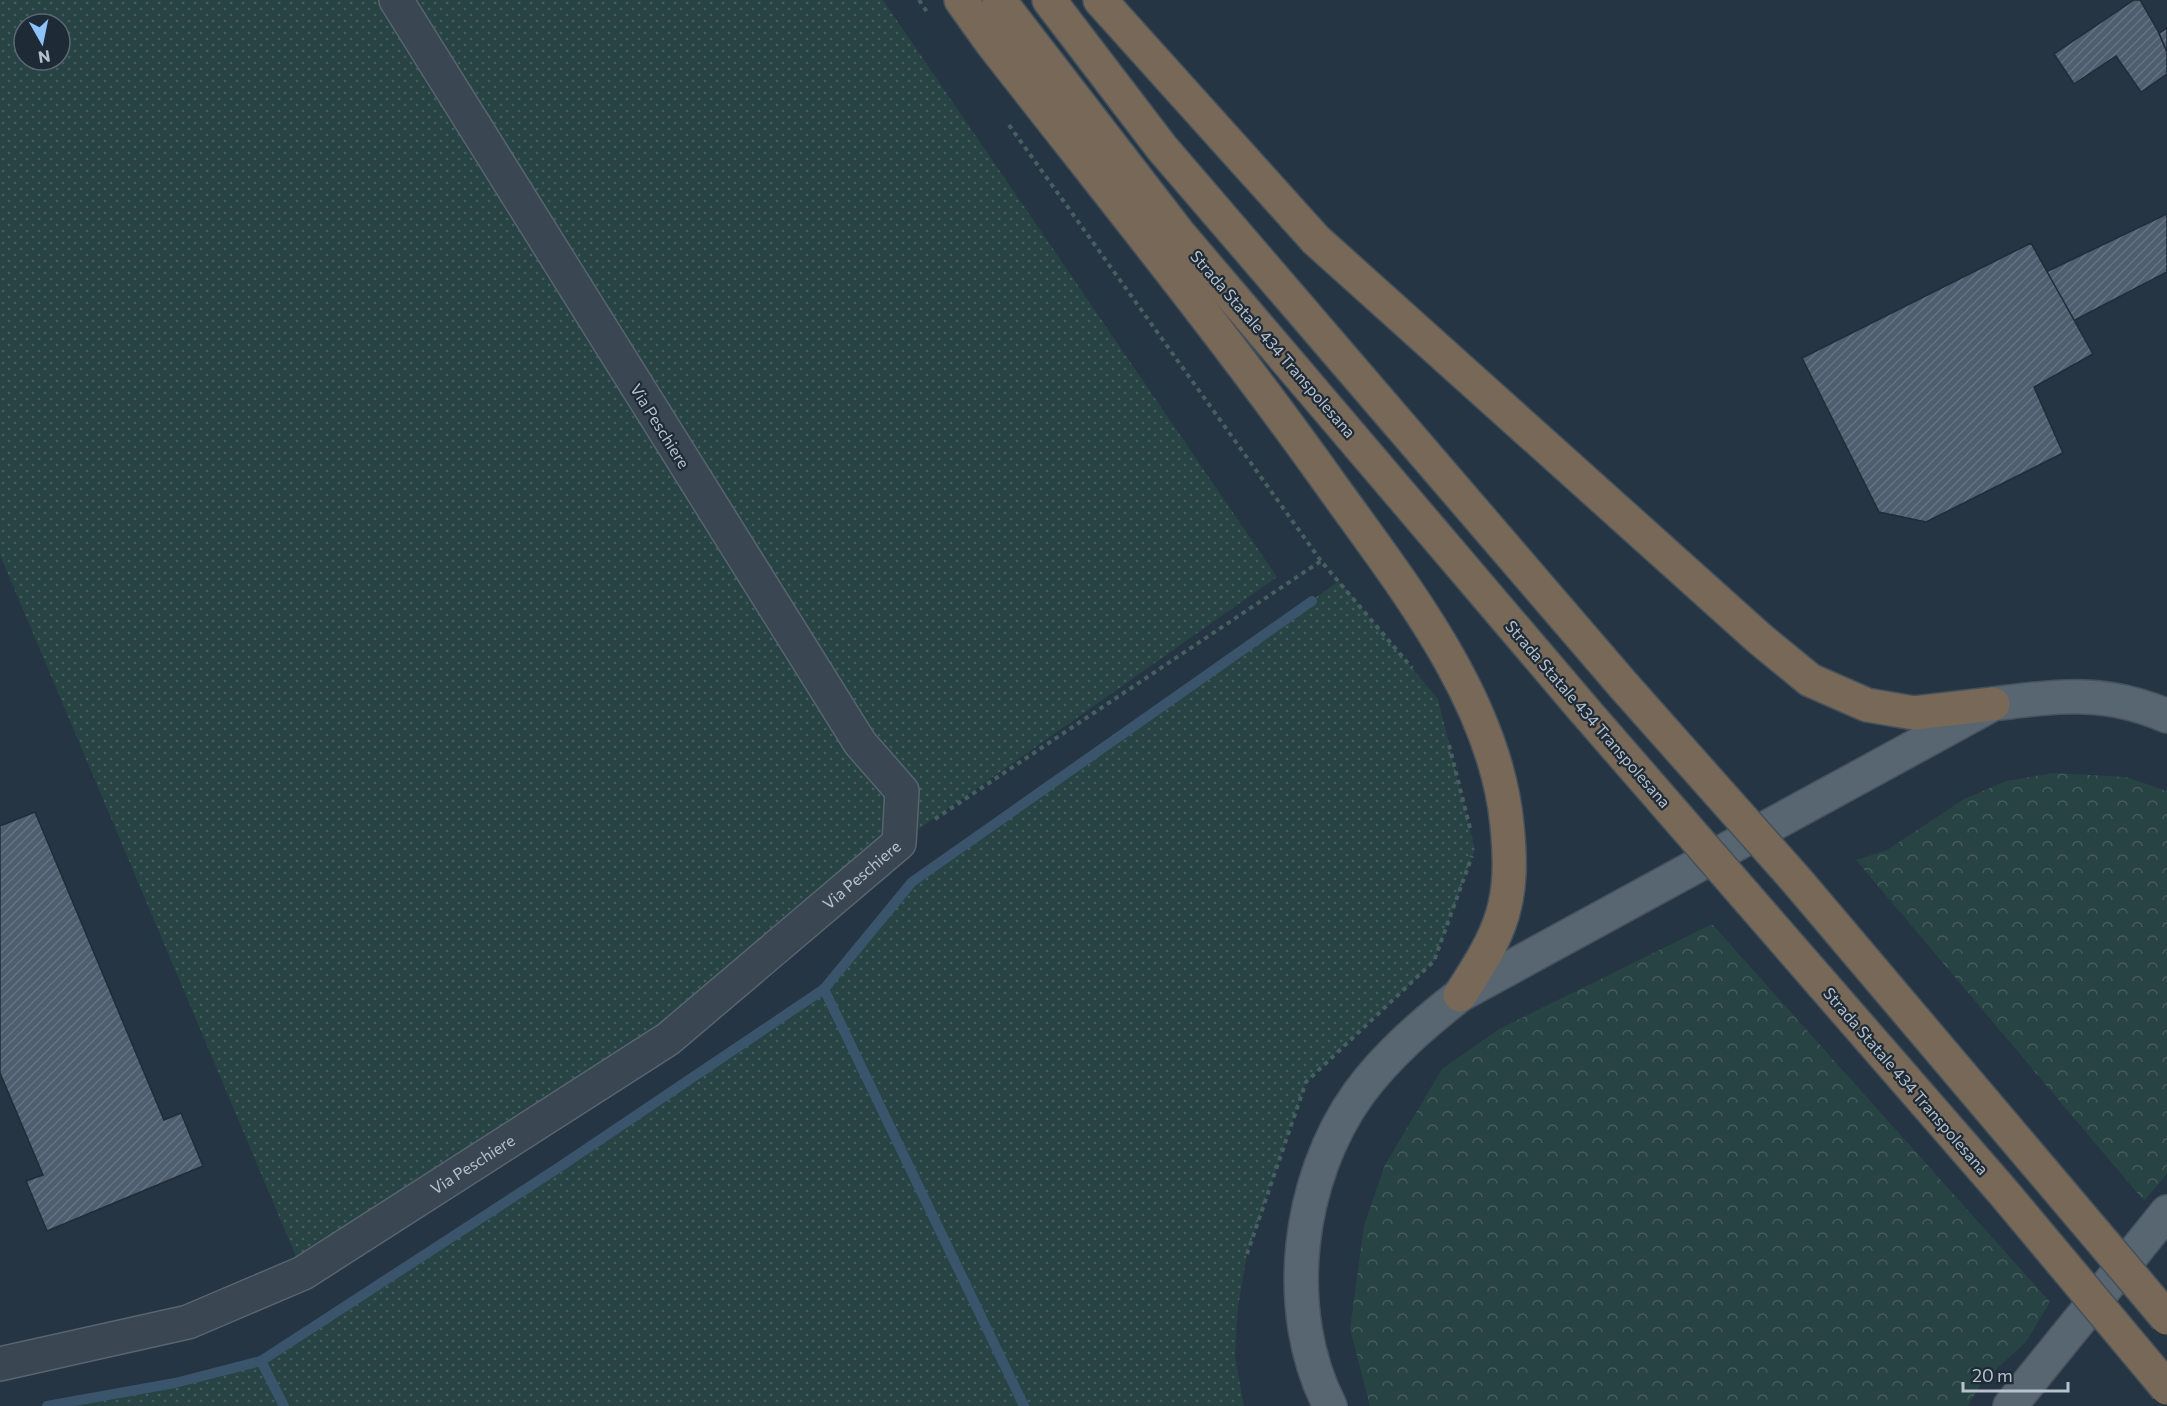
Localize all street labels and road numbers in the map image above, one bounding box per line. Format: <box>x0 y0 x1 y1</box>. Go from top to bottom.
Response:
street label: Strada Statale 434 Transpolesana <box>1187 246 1360 441</box>
street label: Via Peschiere <box>627 380 694 472</box>
street label: Strada Statale 434 Transpolesana <box>1502 616 1675 811</box>
street label: Via Peschiere <box>818 836 904 913</box>
street label: Strada Statale 434 Transpolesana <box>1820 983 1993 1178</box>
street label: Via Peschiere <box>427 1130 518 1198</box>

